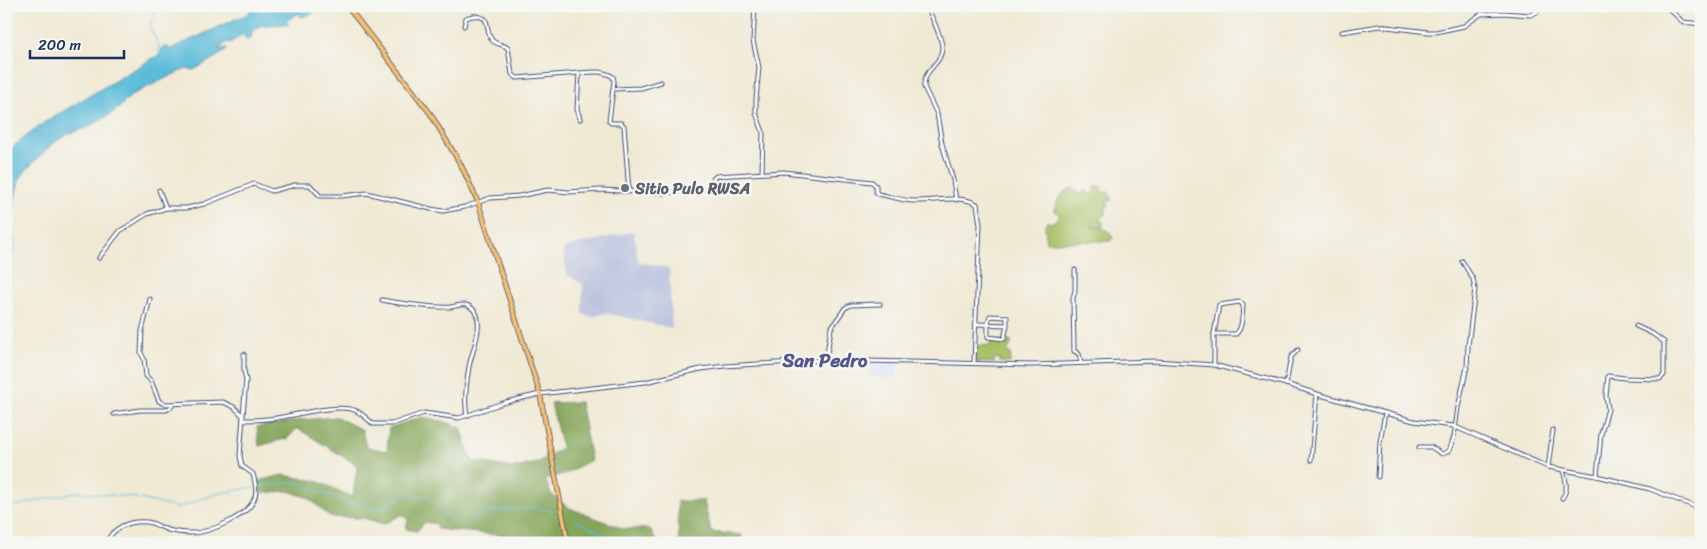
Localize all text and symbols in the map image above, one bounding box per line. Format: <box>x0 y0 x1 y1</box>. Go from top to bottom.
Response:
scale bar <box>30 28 124 60</box>
text: 200 m <box>38 32 82 58</box>
place label: Sitio Pulo RWSA <box>634 174 750 203</box>
marker: Sitio Pulo RWSA <box>619 182 631 194</box>
district label: San Pedro <box>782 344 868 377</box>

